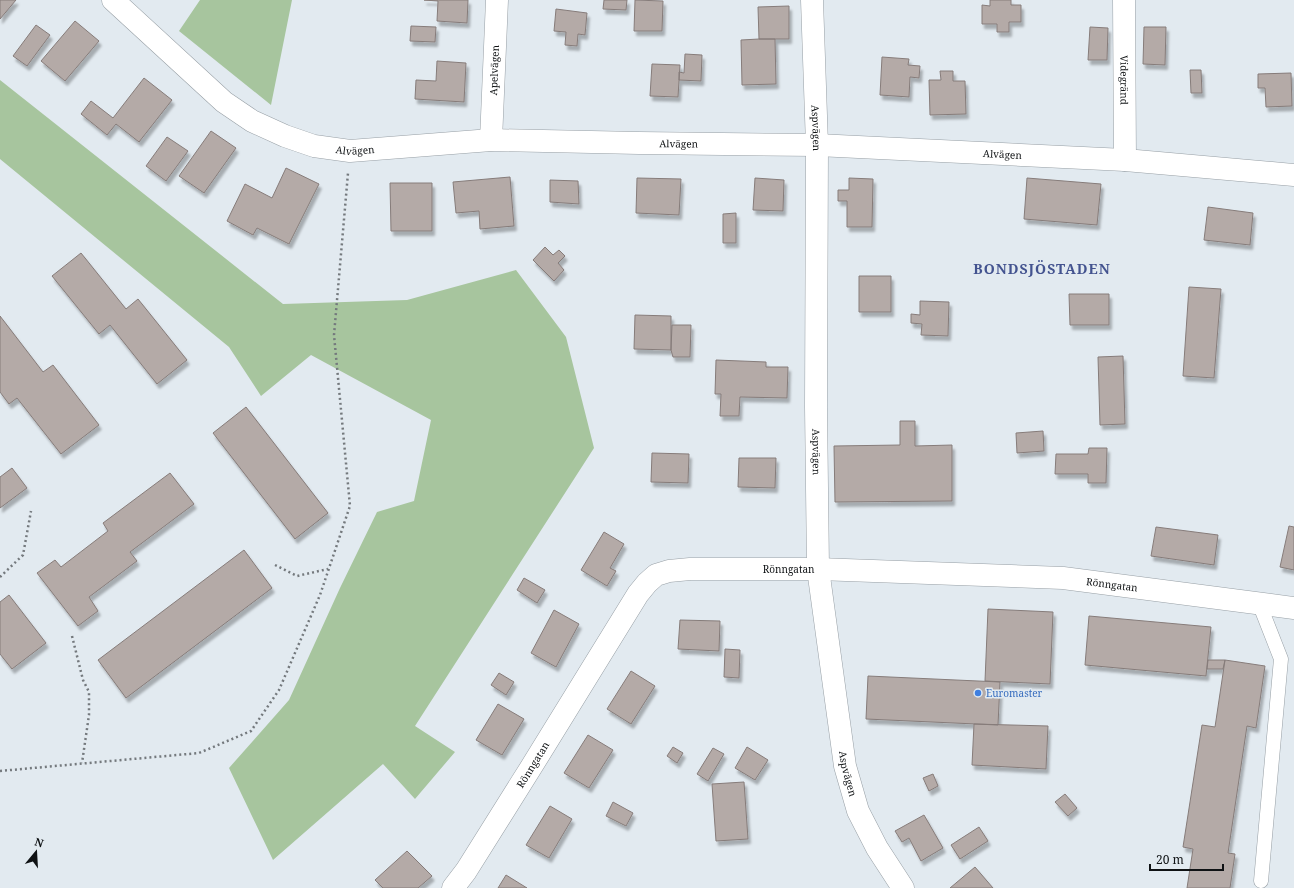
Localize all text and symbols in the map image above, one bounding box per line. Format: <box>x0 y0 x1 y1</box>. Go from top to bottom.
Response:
street label: Apelvägen <box>486 44 502 95</box>
street label: Videgränd <box>1117 55 1132 105</box>
street label: Aspvägen <box>809 105 824 152</box>
street label: Alvägen <box>659 136 699 151</box>
street label: Alvägen <box>335 142 376 158</box>
street label: Alvägen <box>983 146 1023 162</box>
district label: BONDSJÖSTADEN <box>973 259 1111 278</box>
street label: Aspvägen <box>809 429 824 476</box>
street label: Rönngatan <box>763 562 815 576</box>
street label: Rönngatan <box>1085 574 1139 595</box>
place label: Euromaster <box>986 686 1043 700</box>
marker: Euromaster <box>973 688 983 698</box>
street label: Rönngatan <box>513 738 553 790</box>
street label: Aspvägen <box>836 750 861 798</box>
north arrow <box>16 832 56 872</box>
text: N <box>33 834 46 851</box>
scale bar <box>1150 846 1223 872</box>
text: 20 m <box>1156 851 1184 868</box>

